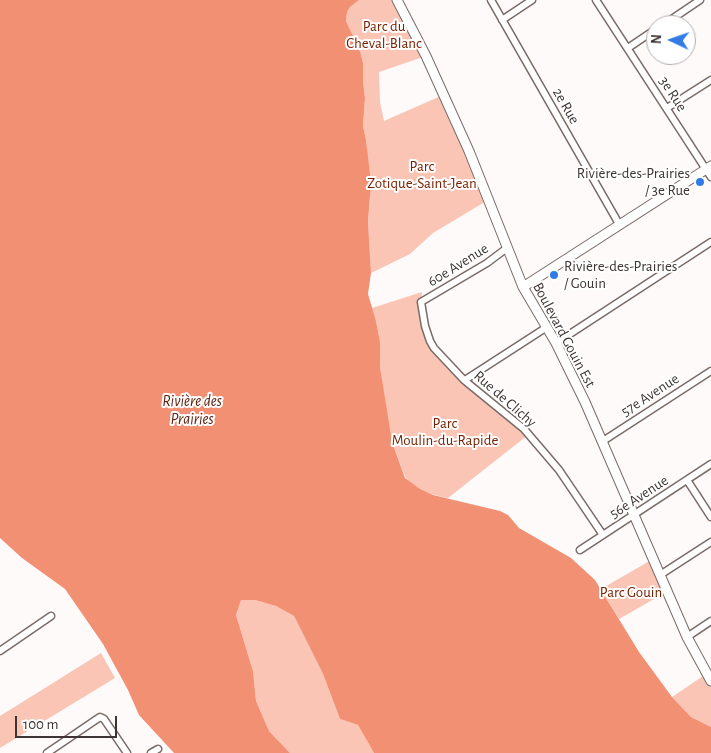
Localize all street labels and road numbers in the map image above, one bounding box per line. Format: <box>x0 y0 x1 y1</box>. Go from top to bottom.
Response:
street label: 3e Rue <box>655 73 691 115</box>
street label: 2e Rue <box>549 85 583 127</box>
street label: 60e Avenue <box>424 239 492 291</box>
street label: Boulevard Gouin Est <box>529 279 599 391</box>
street label: Rue de Clichy <box>470 367 540 431</box>
street label: 57e Avenue <box>618 370 682 420</box>
street label: 56e Avenue <box>606 471 672 523</box>

